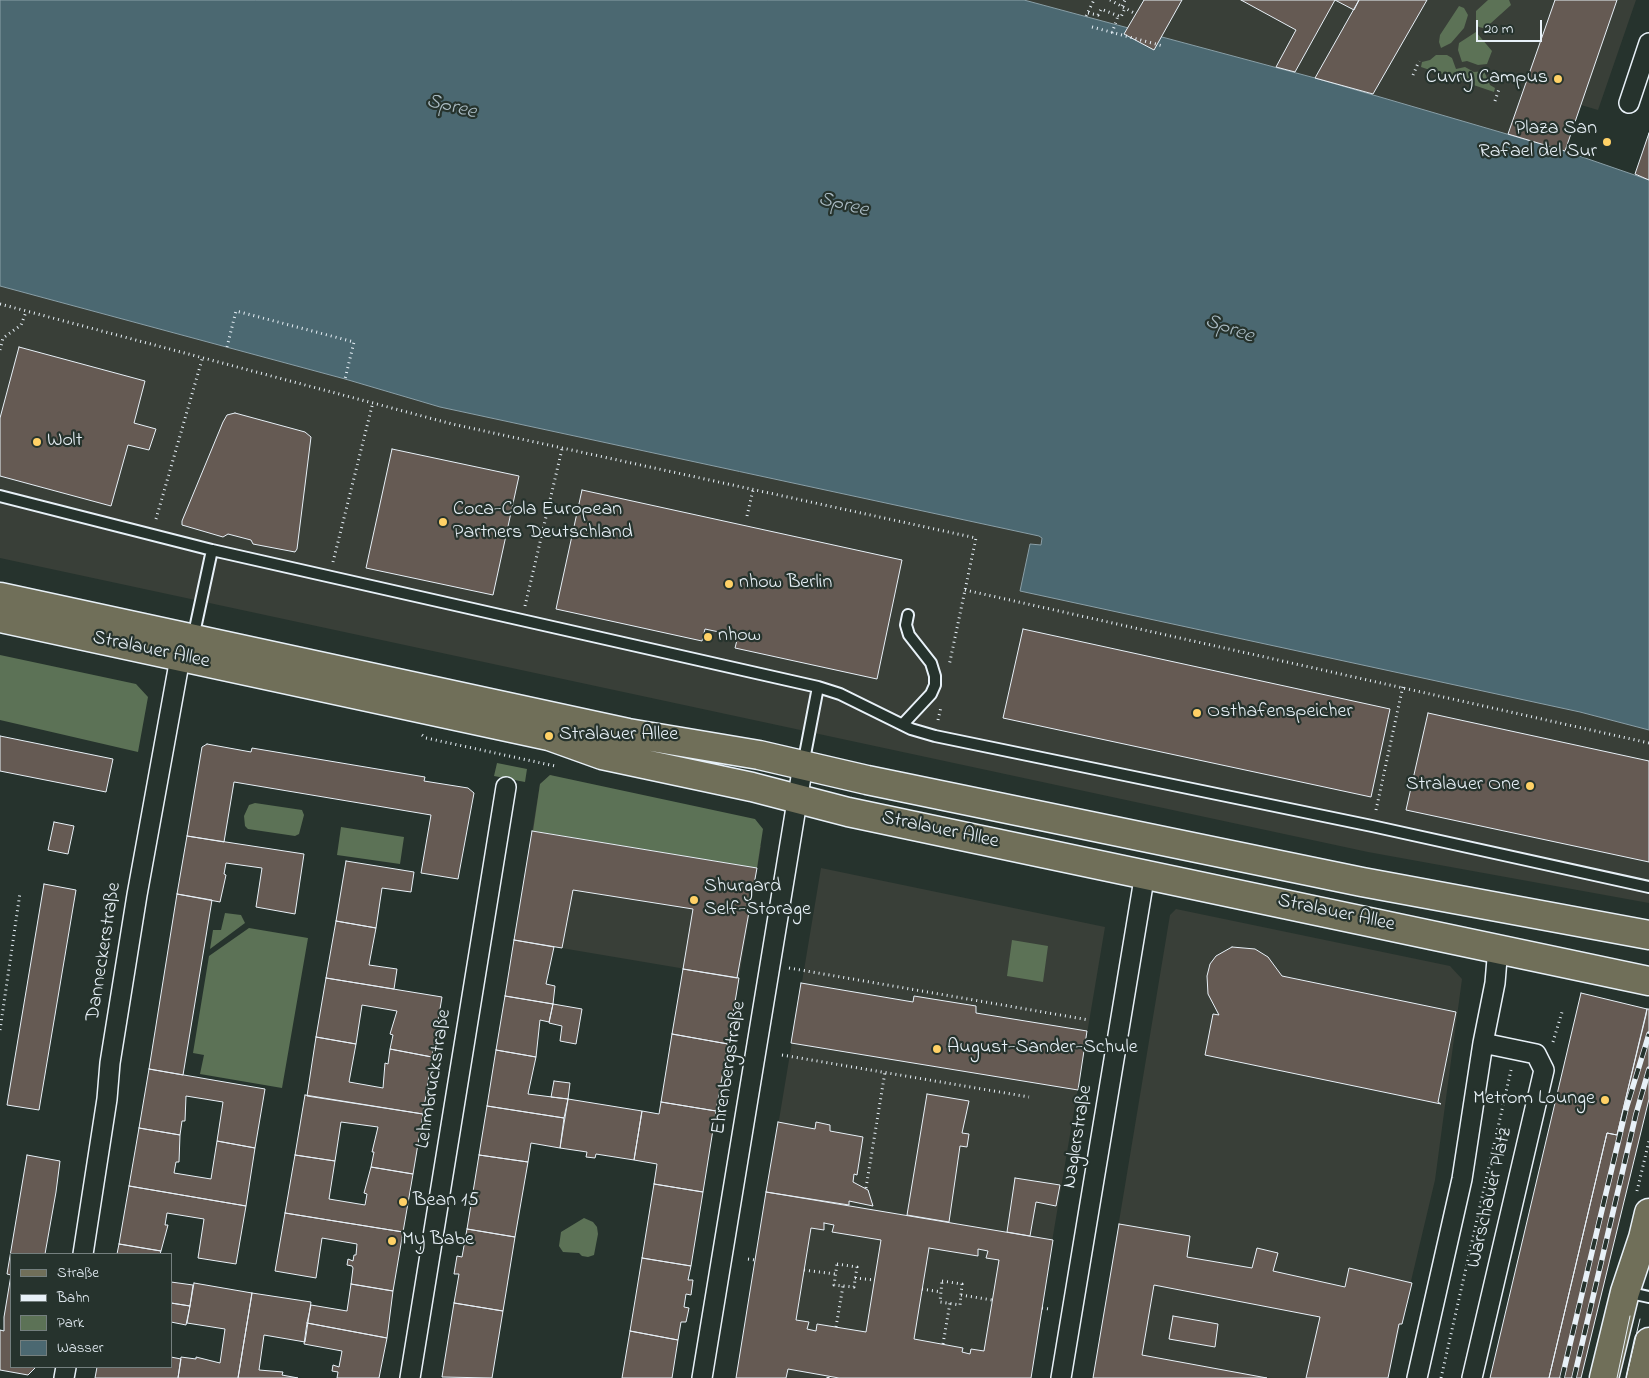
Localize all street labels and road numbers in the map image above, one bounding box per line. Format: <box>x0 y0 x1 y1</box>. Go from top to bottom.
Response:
street label: Stralauer Allee <box>90 627 212 675</box>
street label: Stralauer Allee <box>879 807 1001 855</box>
street label: Danneckerstraße <box>82 881 128 1023</box>
street label: Stralauer Allee <box>1275 890 1397 938</box>
street label: Ehrenbergstraße <box>708 1000 752 1136</box>
street label: Lehmbruckstraße <box>412 1008 458 1150</box>
street label: Naglerstraße <box>1059 1084 1099 1190</box>
street label: Warschauer Platz <box>1463 1126 1519 1270</box>

